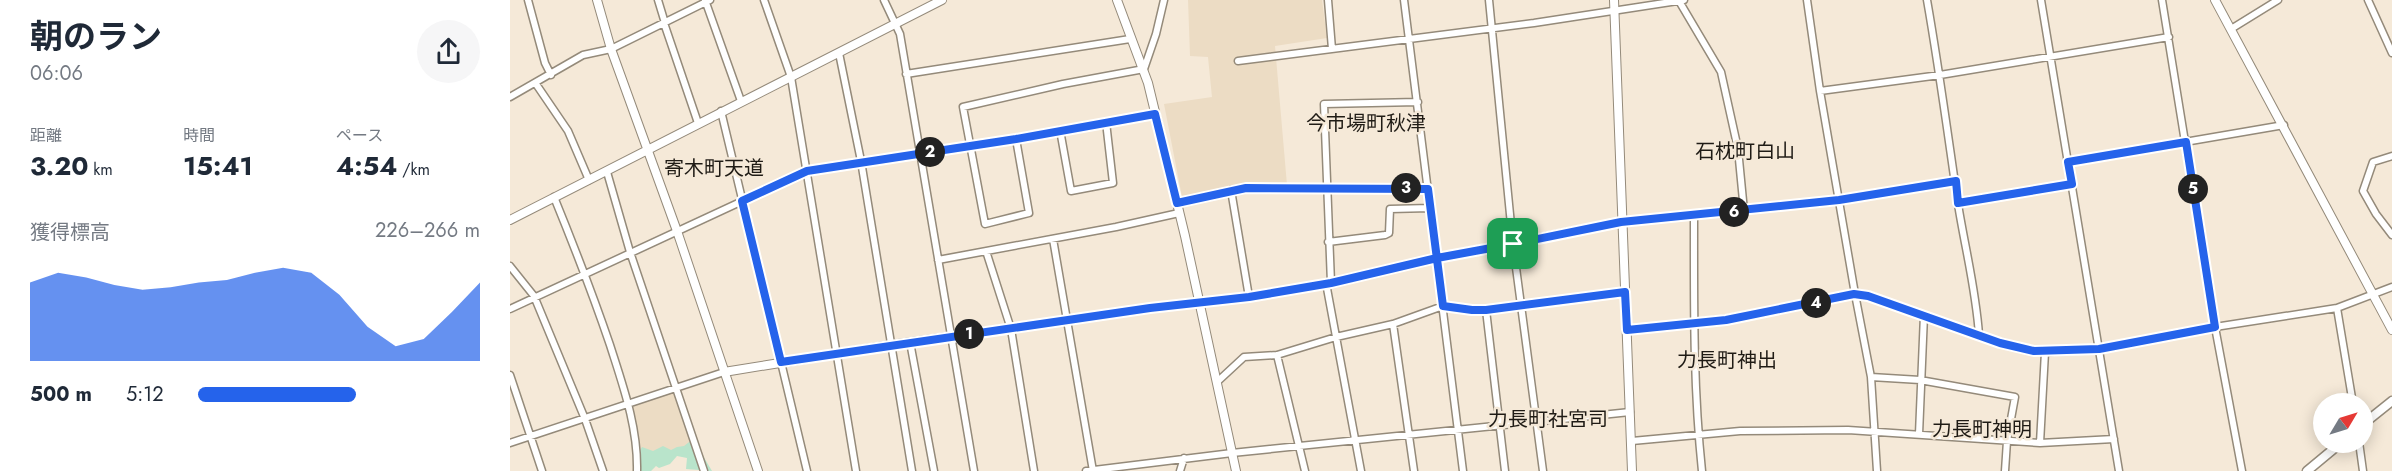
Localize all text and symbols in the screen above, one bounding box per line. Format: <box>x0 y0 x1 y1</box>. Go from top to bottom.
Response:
text: 朝のラン <box>30 13 162 60</box>
button: share <box>417 20 480 83</box>
text: 06:06 <box>30 59 83 88</box>
district label: 今市場町秋津 <box>1306 109 1426 138</box>
text: 距離 <box>30 124 62 147</box>
text: 時間 <box>183 124 215 147</box>
text: ペース <box>336 124 383 147</box>
pin: 2 <box>915 137 945 167</box>
district label: 石枕町白山 <box>1695 137 1795 166</box>
text: 2 <box>925 140 935 163</box>
text: 3.20 <box>30 147 88 185</box>
text: 15:41 <box>183 147 253 185</box>
text: 4:54 <box>336 147 397 185</box>
district label: 寄木町天道 <box>664 154 764 183</box>
text: km <box>88 158 113 181</box>
text: /km <box>397 158 430 181</box>
pin: 3 <box>1391 173 1421 203</box>
pin: 5 <box>2178 174 2208 204</box>
text: 3 <box>1401 176 1411 199</box>
text: 5 <box>2188 177 2198 200</box>
pin: 6 <box>1719 197 1749 227</box>
text: 6 <box>1729 200 1739 223</box>
text: 226–266 m <box>375 216 480 245</box>
text: 獲得標高 <box>30 218 110 247</box>
pin <box>1487 218 1538 269</box>
icon: arrive <box>1496 227 1529 260</box>
pin: 4 <box>1801 288 1831 318</box>
text: 4 <box>1810 291 1822 314</box>
pin: 1 <box>954 319 984 349</box>
text: 1 <box>965 322 973 345</box>
district label: 力長町神出 <box>1677 346 1777 375</box>
text: 500 m <box>30 380 92 409</box>
text: 5:12 <box>126 380 164 409</box>
north arrow <box>2313 393 2373 453</box>
map controls <box>2313 393 2373 453</box>
district label: 力長町社宮司 <box>1488 405 1608 434</box>
district label: 力長町神明 <box>1932 415 2032 444</box>

